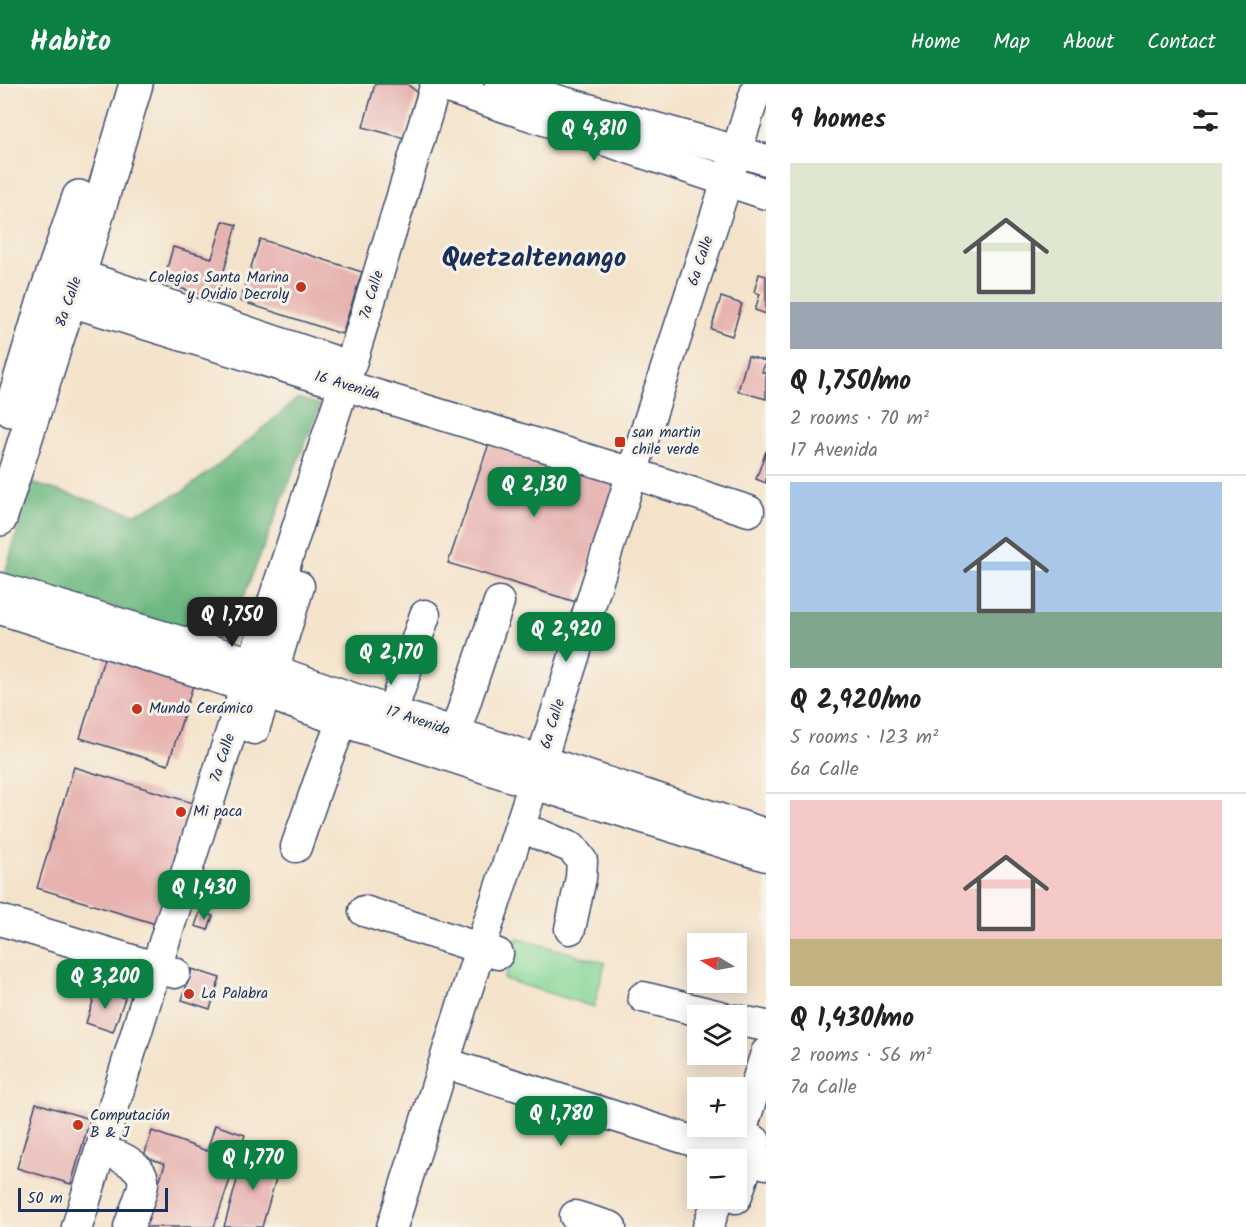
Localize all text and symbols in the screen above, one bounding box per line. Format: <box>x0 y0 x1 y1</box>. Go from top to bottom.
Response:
text: Habito <box>30 20 111 65</box>
text: Home <box>911 26 960 59</box>
text: Map <box>993 26 1030 59</box>
text: About <box>1063 26 1114 59</box>
text: Contact <box>1147 26 1216 59</box>
text: 9 homes <box>790 99 886 141</box>
icon: filters <box>1189 104 1222 137</box>
pin: Q 4,810 <box>539 111 649 162</box>
text: Q 4,810 <box>561 114 627 146</box>
icon: home <box>952 202 1060 310</box>
street label: 6a Calle <box>682 233 720 289</box>
district label: Quetzaltenango <box>442 237 626 280</box>
place label: Colegios Santa Marina y Ovidio Decroly <box>149 266 290 307</box>
street label: 7a Calle <box>353 267 391 322</box>
street label: 8a Calle <box>49 273 89 331</box>
marker: Colegios Santa Marina y Ovidio Decroly <box>294 280 308 294</box>
text: Q 1,750/mo <box>790 361 911 403</box>
street label: 16 Avenida <box>311 365 383 407</box>
text: 2 rooms · 70 m² <box>790 403 929 435</box>
place label: san martin chile verde <box>632 421 701 462</box>
marker: san martin chile verde <box>613 435 627 449</box>
text: 17 Avenida <box>790 435 878 467</box>
pin: Q 2,130 <box>479 467 589 518</box>
text: Q 2,130 <box>501 470 567 502</box>
icon: home <box>952 521 1060 629</box>
pin: Q 1,750 <box>177 597 287 648</box>
text: Q 1,750 <box>201 600 263 632</box>
pin: Q 2,920 <box>511 612 621 663</box>
text: Q 2,920 <box>531 615 601 647</box>
pin: Q 2,170 <box>336 635 446 686</box>
text: Q 2,170 <box>359 638 423 670</box>
text: Q 2,920/mo <box>790 680 921 722</box>
street label: 6a Calle <box>534 696 572 752</box>
place label: Mundo Cerámico <box>149 697 253 721</box>
street label: 17 Avenida <box>383 699 453 743</box>
marker: Mundo Cerámico <box>130 702 144 716</box>
text: 5 rooms · 123 m² <box>790 722 938 754</box>
street label: 7a Calle <box>204 730 242 786</box>
text: 6a Calle <box>790 754 859 786</box>
place label: Mi paca <box>193 800 242 824</box>
marker: Mi paca <box>174 805 188 819</box>
icon: home <box>952 839 1060 947</box>
pin: Q 1,430 <box>149 870 259 921</box>
text: Q 1,430 <box>172 873 236 905</box>
north arrow <box>687 933 747 993</box>
map controls <box>687 933 747 1209</box>
pin: Q 3,200 <box>50 959 160 1010</box>
text: Q 3,200 <box>70 962 140 994</box>
place label: La Palabra <box>201 982 268 1006</box>
marker: La Palabra <box>182 987 196 1001</box>
text: Q 1,430/mo <box>790 998 914 1040</box>
button: layers <box>687 1005 747 1065</box>
text: 2 rooms · 56 m² <box>790 1040 932 1072</box>
text: 7a Calle <box>790 1072 857 1104</box>
button: + <box>687 1077 747 1137</box>
pin: Q 1,780 <box>506 1096 616 1147</box>
text: Q 1,780 <box>529 1099 593 1131</box>
place label: Computación B & J <box>90 1104 170 1145</box>
marker: Computación B & J <box>71 1118 85 1132</box>
pin: Q 1,770 <box>198 1140 308 1191</box>
text: Q 1,770 <box>222 1143 284 1175</box>
button: − <box>687 1149 747 1209</box>
scale bar <box>18 1185 168 1212</box>
text: 50 m <box>27 1186 63 1211</box>

